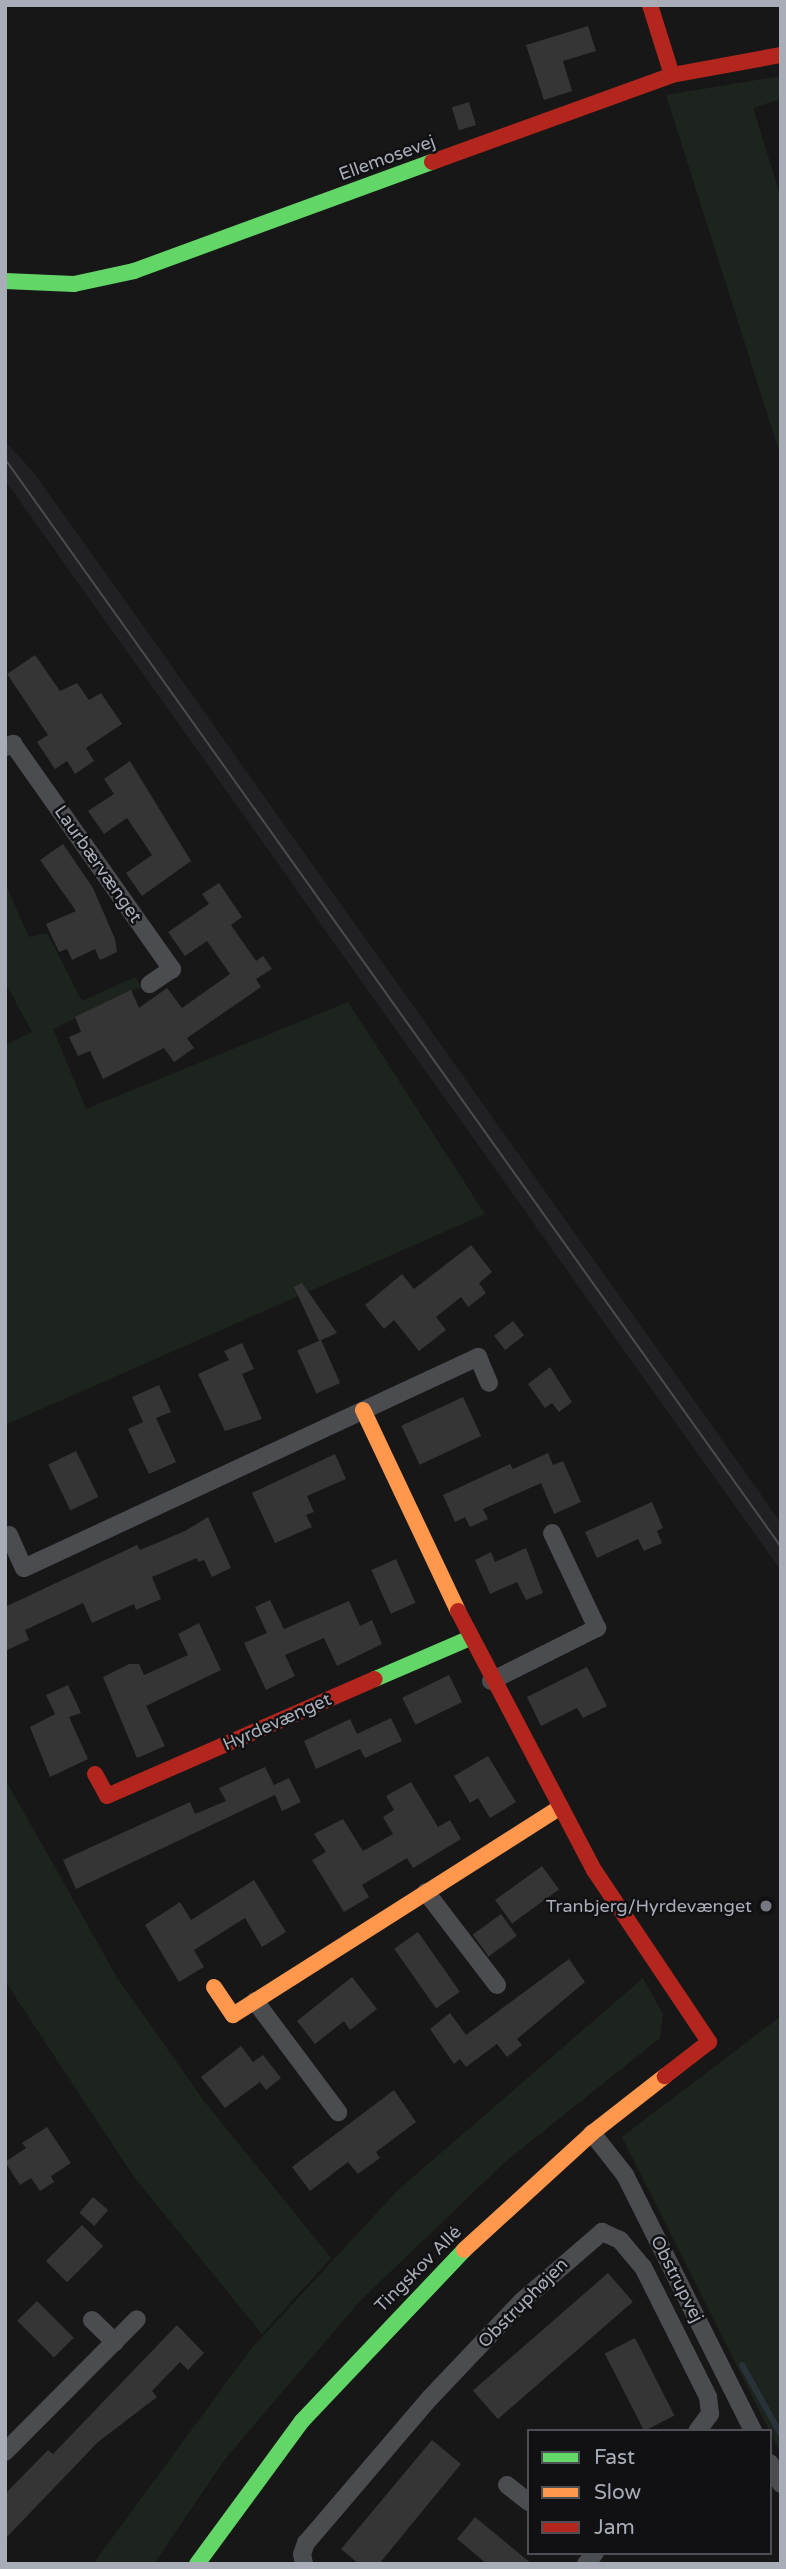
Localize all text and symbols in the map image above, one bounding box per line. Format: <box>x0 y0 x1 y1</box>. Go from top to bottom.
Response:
street label: Ellemosevej <box>336 131 438 185</box>
street label: Laurbærvænget <box>50 801 146 927</box>
street label: Hyrdevænget <box>219 1688 335 1756</box>
place label: Tranbjerg/Hyrdevænget <box>546 1895 752 1917</box>
marker: Tranbjerg/Hyrdevænget <box>758 1898 774 1914</box>
street label: Tingskov Allé <box>370 2221 466 2317</box>
street label: Obstrupvej <box>646 2232 708 2326</box>
street label: Obstruphøjen <box>474 2254 572 2352</box>
legend <box>527 2429 772 2555</box>
text: Fast <box>594 2445 635 2470</box>
text: Slow <box>594 2480 641 2505</box>
text: Jam <box>594 2515 635 2540</box>

